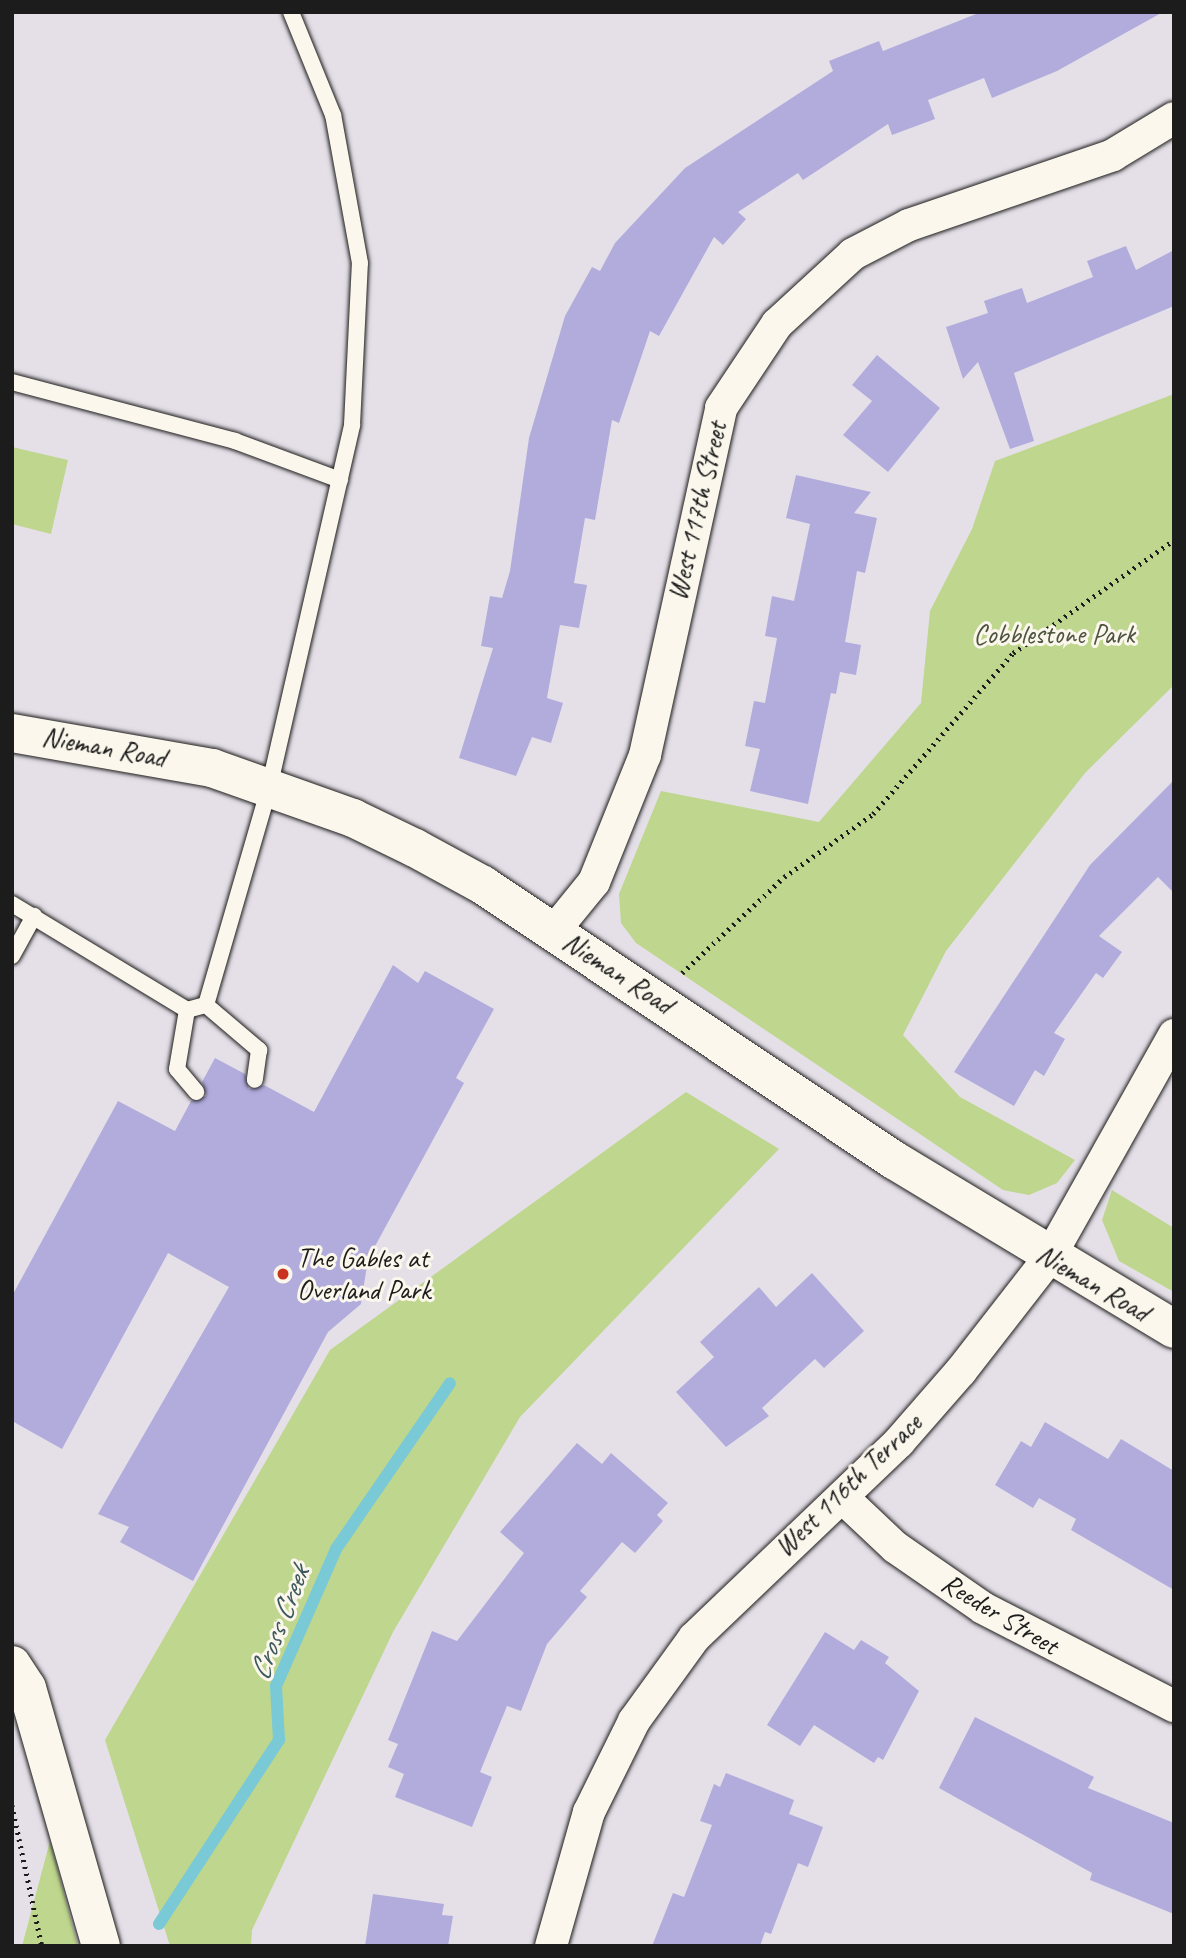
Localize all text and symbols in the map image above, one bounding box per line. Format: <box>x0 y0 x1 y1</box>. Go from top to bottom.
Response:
street label: West 117th Street <box>660 418 734 604</box>
park label: Cobblestone Park <box>973 617 1135 651</box>
street label: Nieman Road <box>39 720 169 774</box>
street label: Nieman Road <box>556 925 680 1021</box>
street label: Nieman Road <box>1030 1237 1156 1329</box>
place label: The Gables at Overland Park <box>297 1241 431 1307</box>
marker: The Gables at Overland Park <box>275 1266 291 1282</box>
street label: West 116th Terrace <box>767 1406 929 1564</box>
water label: Cross Creek <box>241 1561 317 1685</box>
street label: Reeder Street <box>935 1566 1065 1662</box>

